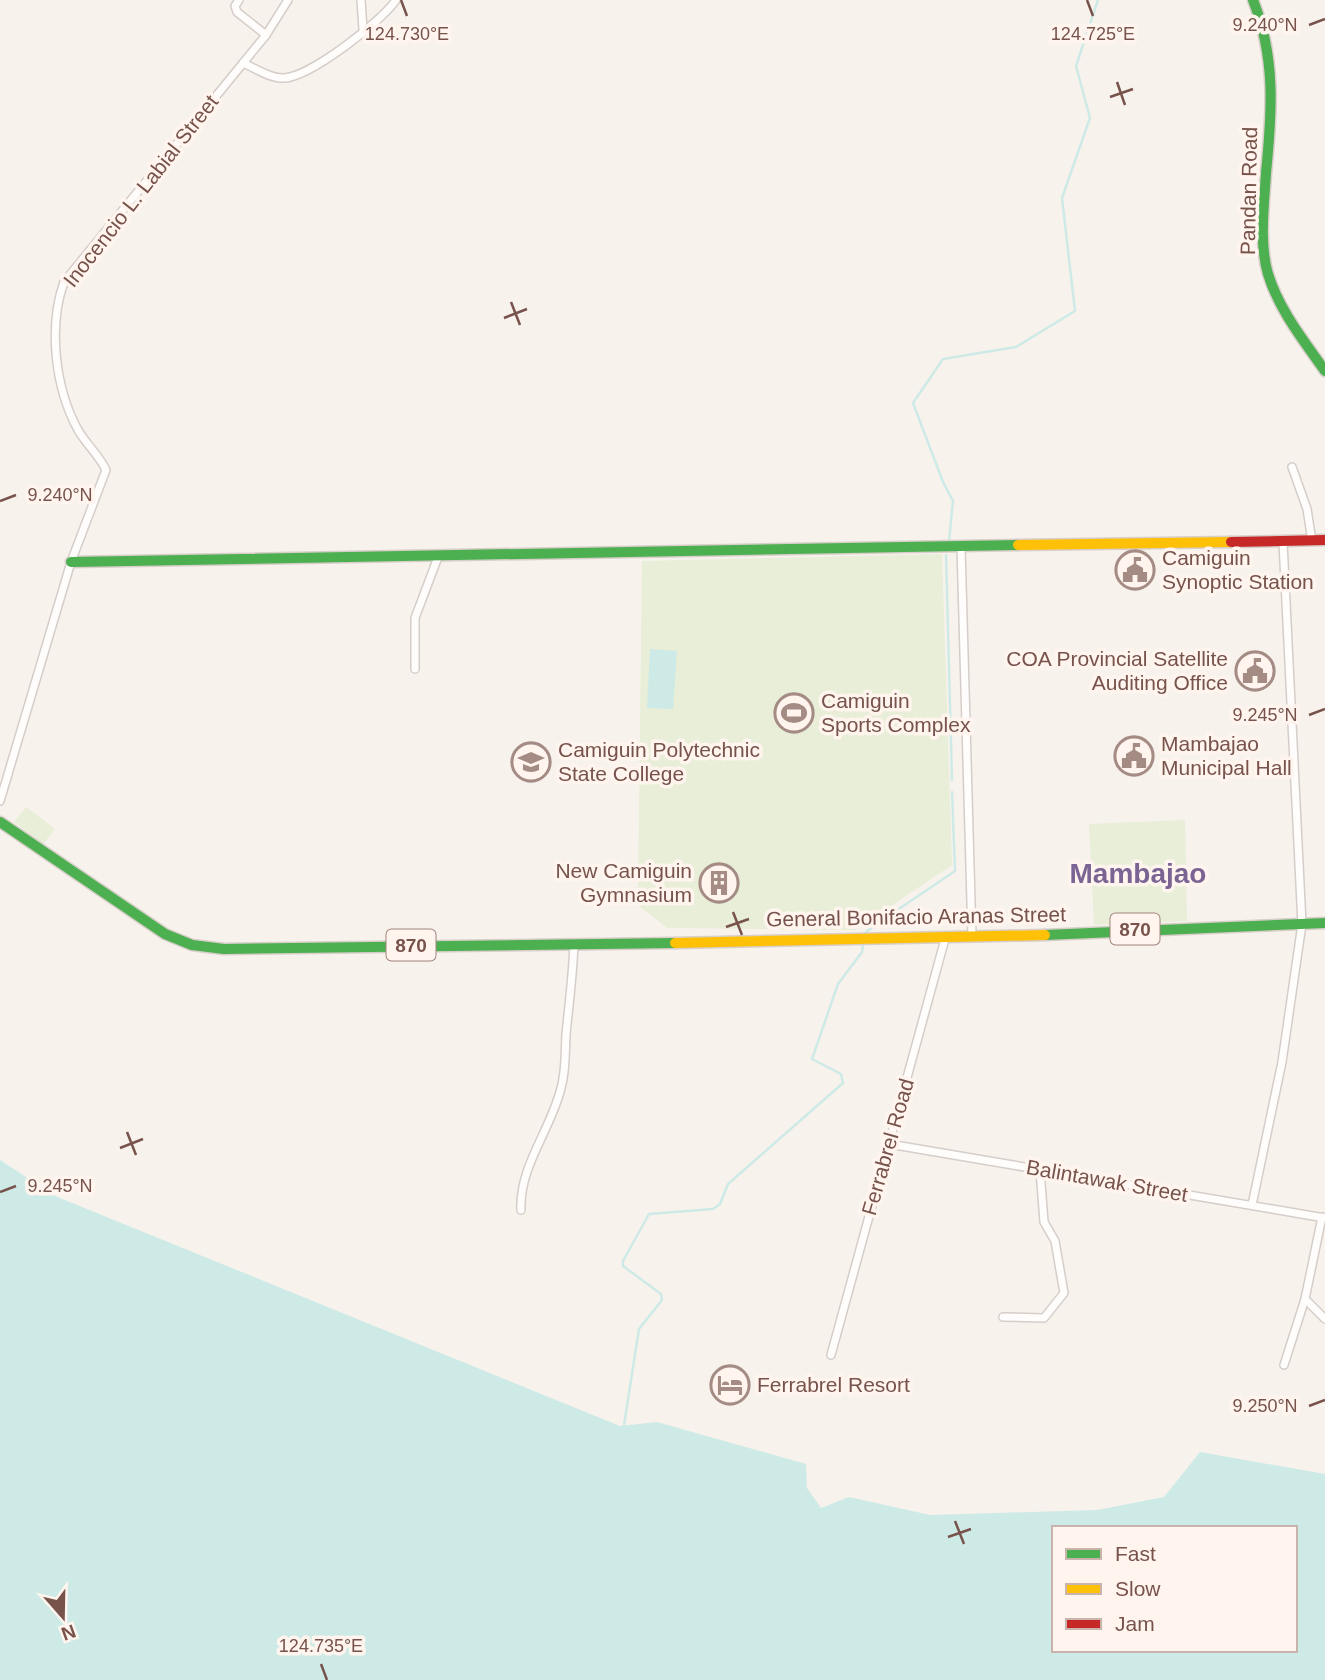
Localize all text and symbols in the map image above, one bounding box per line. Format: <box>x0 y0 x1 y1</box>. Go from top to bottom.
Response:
text: 9.240°N <box>1232 15 1298 35</box>
text: 124.730°E <box>365 24 449 44</box>
text: 124.725°E <box>1051 24 1135 44</box>
street label: Inocencio L. Labial Street <box>59 90 223 291</box>
street label: Pandan Road <box>1236 127 1261 255</box>
text: 9.240°N <box>27 485 93 505</box>
place label: Camiguin Synoptic Station <box>1162 546 1314 593</box>
public building icon: Camiguin Synoptic Station <box>1114 549 1156 591</box>
place label: COA Provincial Satellite Auditing Office <box>1006 647 1228 694</box>
public building icon: COA Provincial Satellite Auditing Office <box>1234 650 1276 692</box>
place label: Camiguin Sports Complex <box>821 689 971 736</box>
sports icon: Camiguin Sports Complex <box>773 692 815 734</box>
text: 9.245°N <box>1232 705 1298 725</box>
place label: Mambajao Municipal Hall <box>1161 732 1292 779</box>
public building icon: Mambajao Municipal Hall <box>1113 735 1155 777</box>
place label: Camiguin Polytechnic State College <box>558 738 760 785</box>
school or university icon: Camiguin Polytechnic State College <box>510 741 552 783</box>
district label: Mambajao <box>1070 858 1206 889</box>
place label: New Camiguin Gymnasium <box>555 859 692 906</box>
building icon: New Camiguin Gymnasium <box>698 862 740 904</box>
street label: General Bonifacio Aranas Street <box>766 902 1066 931</box>
road number: 870 <box>1110 914 1160 945</box>
road number: 870 <box>386 930 436 960</box>
street label: Ferrabrel Road <box>857 1076 918 1218</box>
street label: Balintawak Street <box>1025 1155 1190 1206</box>
text: 9.245°N <box>27 1176 93 1196</box>
hotel icon: Ferrabrel Resort <box>709 1364 751 1406</box>
place label: Ferrabrel Resort <box>757 1373 910 1396</box>
text: 9.250°N <box>1232 1396 1298 1416</box>
legend <box>1052 1526 1297 1652</box>
text: Fast <box>1115 1542 1156 1565</box>
text: Slow <box>1115 1577 1161 1600</box>
north arrow <box>28 1582 98 1652</box>
text: Jam <box>1115 1612 1155 1635</box>
text: N <box>59 1620 79 1645</box>
text: 124.735°E <box>279 1636 363 1656</box>

